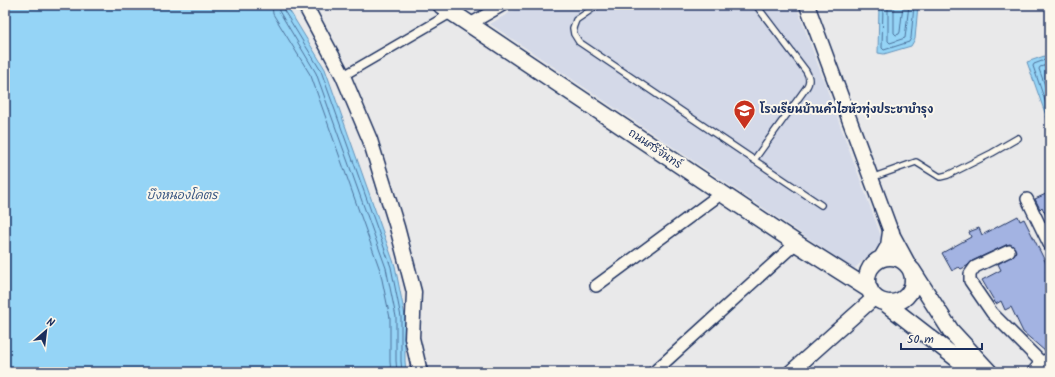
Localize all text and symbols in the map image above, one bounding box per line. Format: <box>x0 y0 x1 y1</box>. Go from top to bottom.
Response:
school or university icon: โรงเรียนบ้านคำไฮหัวทุ่งประชาบำรุง <box>732 97 758 130</box>
place label: โรงเรียนบ้านคำไฮหัวทุ่งประชาบำรุง <box>759 101 933 119</box>
street label: ถนนศรีจันทร์ <box>625 124 686 174</box>
water label: บึงหนองโคตร <box>146 186 219 205</box>
north arrow <box>26 311 66 351</box>
text: N <box>43 313 58 333</box>
scale bar <box>901 325 982 351</box>
text: 50 m <box>907 330 934 349</box>

